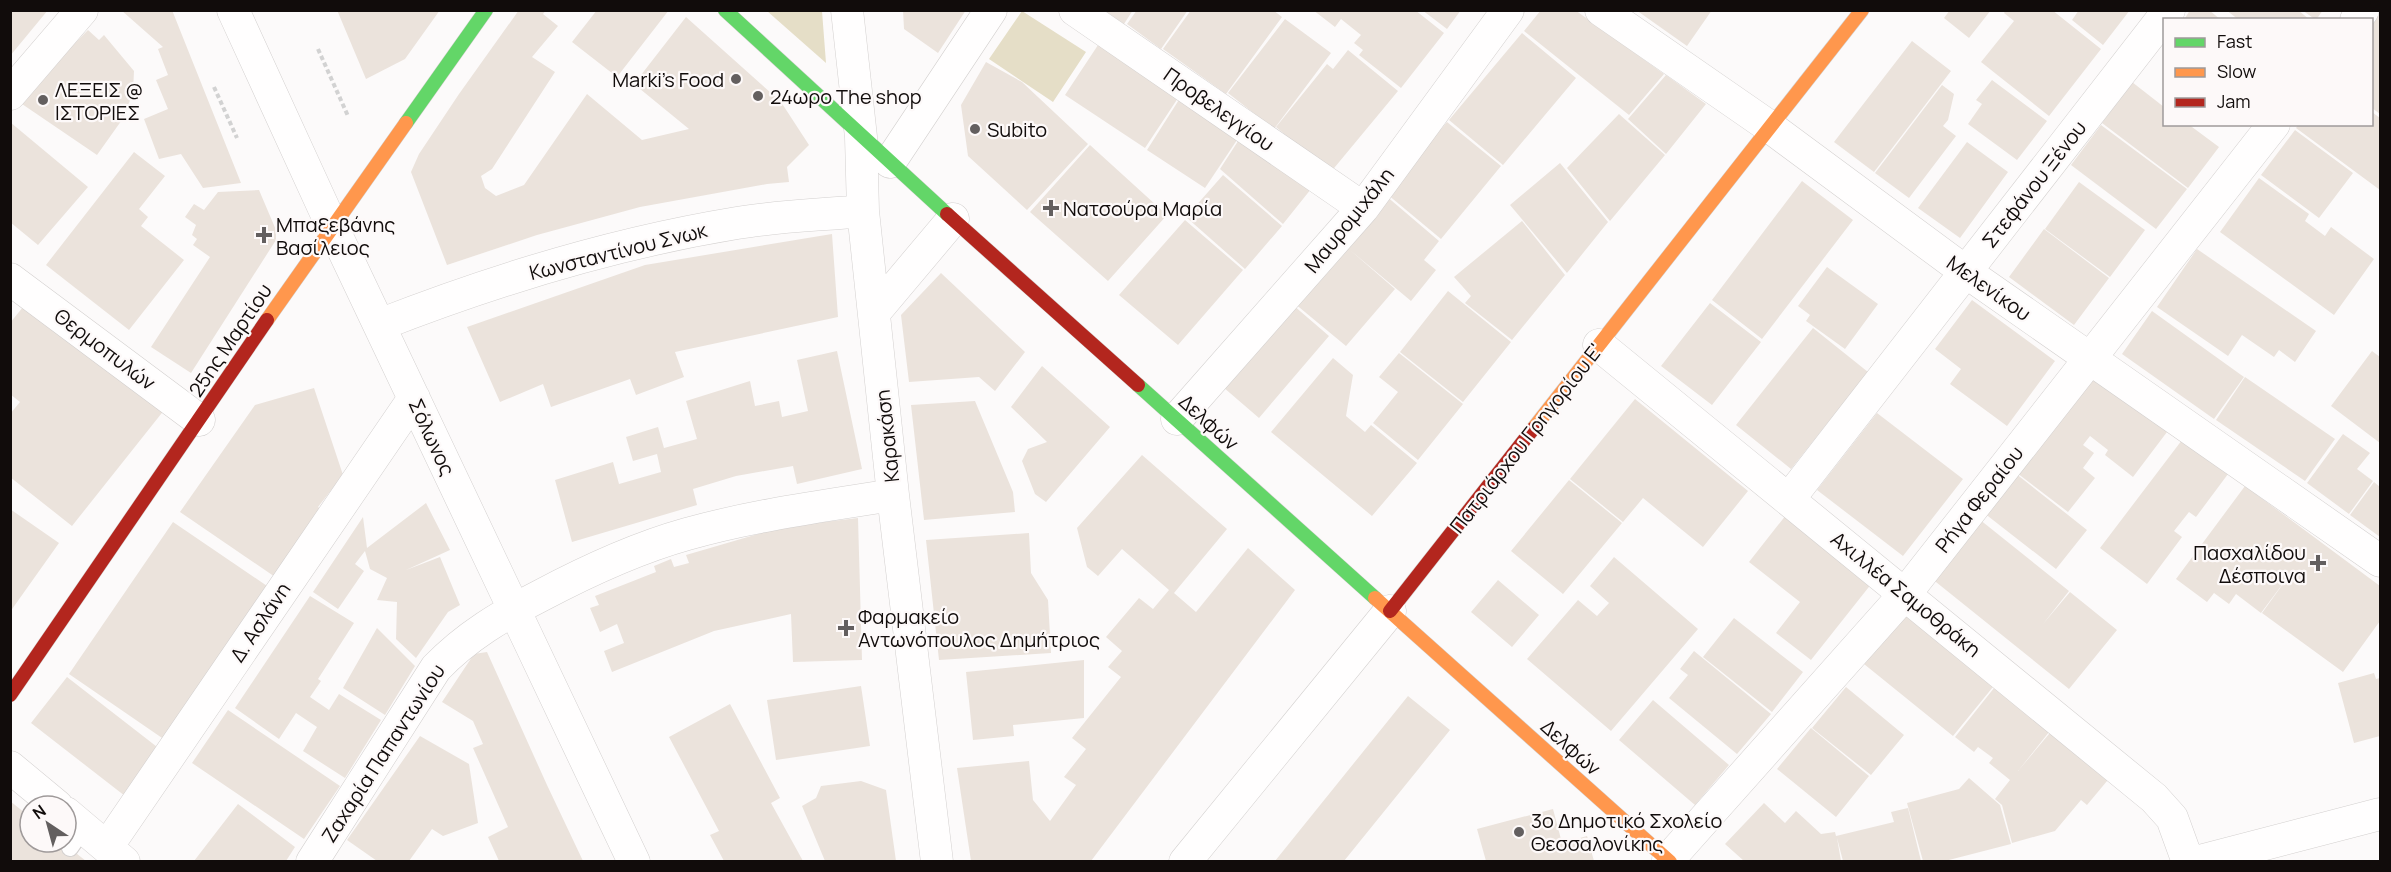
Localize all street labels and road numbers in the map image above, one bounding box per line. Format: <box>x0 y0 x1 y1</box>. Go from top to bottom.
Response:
street label: Προβελεγγίου <box>1158 61 1280 157</box>
street label: Στεφάνου Ξένου <box>1976 115 2092 253</box>
street label: Μαυρομιχάλη <box>1298 162 1400 278</box>
street label: Κωνσταντίνου Σνωκ <box>526 216 711 286</box>
street label: Μελενίκου <box>1942 249 2036 327</box>
street label: 25ης Μαρτίου <box>182 278 278 402</box>
street label: Θερμοπυλών <box>49 302 161 396</box>
street label: Πατριάρχου Γρηγορίου Ε' <box>1443 337 1609 539</box>
street label: Καρακάση <box>869 388 905 484</box>
street label: Δελφών <box>1173 388 1245 456</box>
street label: Σόλωνος <box>402 394 462 480</box>
street label: Ρήγα Φεραίου <box>1929 440 2029 558</box>
street label: Αχιλλέα Σαμοθράκη <box>1825 525 1987 663</box>
street label: Δ. Ασλάνη <box>224 577 296 667</box>
street label: Ζαχαρία Παπαντωνίου <box>315 659 451 847</box>
street label: Δελφών <box>1535 713 1607 781</box>

